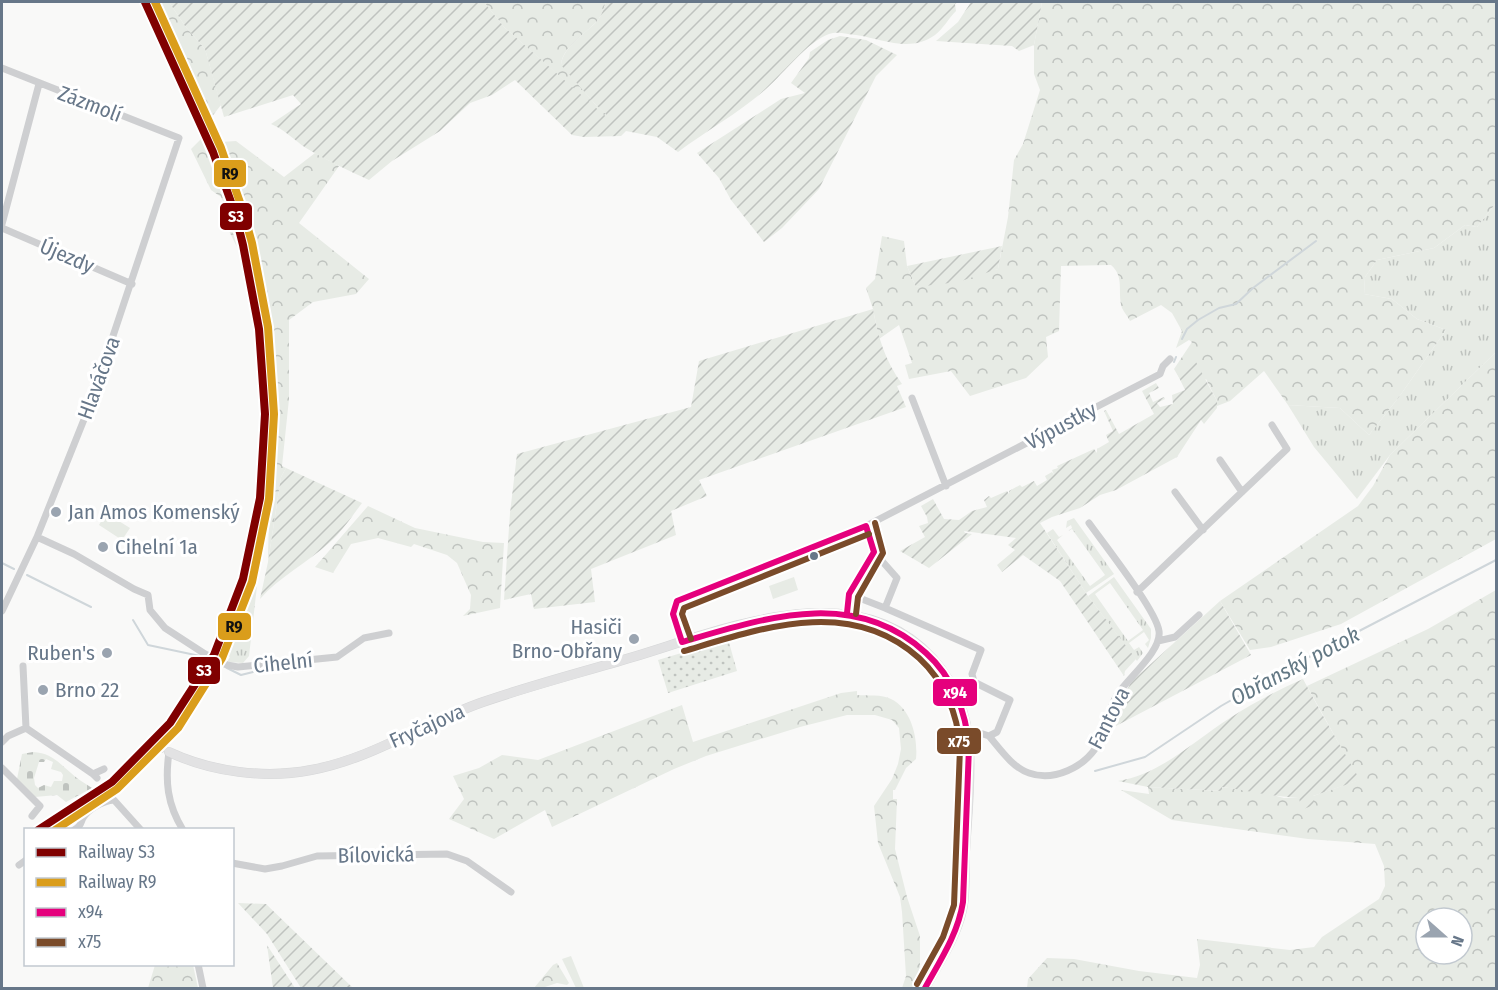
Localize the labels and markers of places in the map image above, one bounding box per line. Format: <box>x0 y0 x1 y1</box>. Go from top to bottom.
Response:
place label: Jan Amos Komenský <box>68 499 240 525</box>
marker: Jan Amos Komenský <box>49 505 63 519</box>
place label: Cihelní 1a <box>115 534 198 560</box>
marker: Cihelní 1a <box>96 540 110 554</box>
unlabelled marker <box>808 550 820 562</box>
place label: Hasiči Brno-Obřany <box>512 614 623 664</box>
marker: Hasiči Brno-Obřany <box>627 632 641 646</box>
place label: Ruben's <box>27 640 95 666</box>
marker: Ruben's <box>100 646 114 660</box>
place label: Brno 22 <box>55 677 119 703</box>
marker: Brno 22 <box>36 683 50 697</box>

